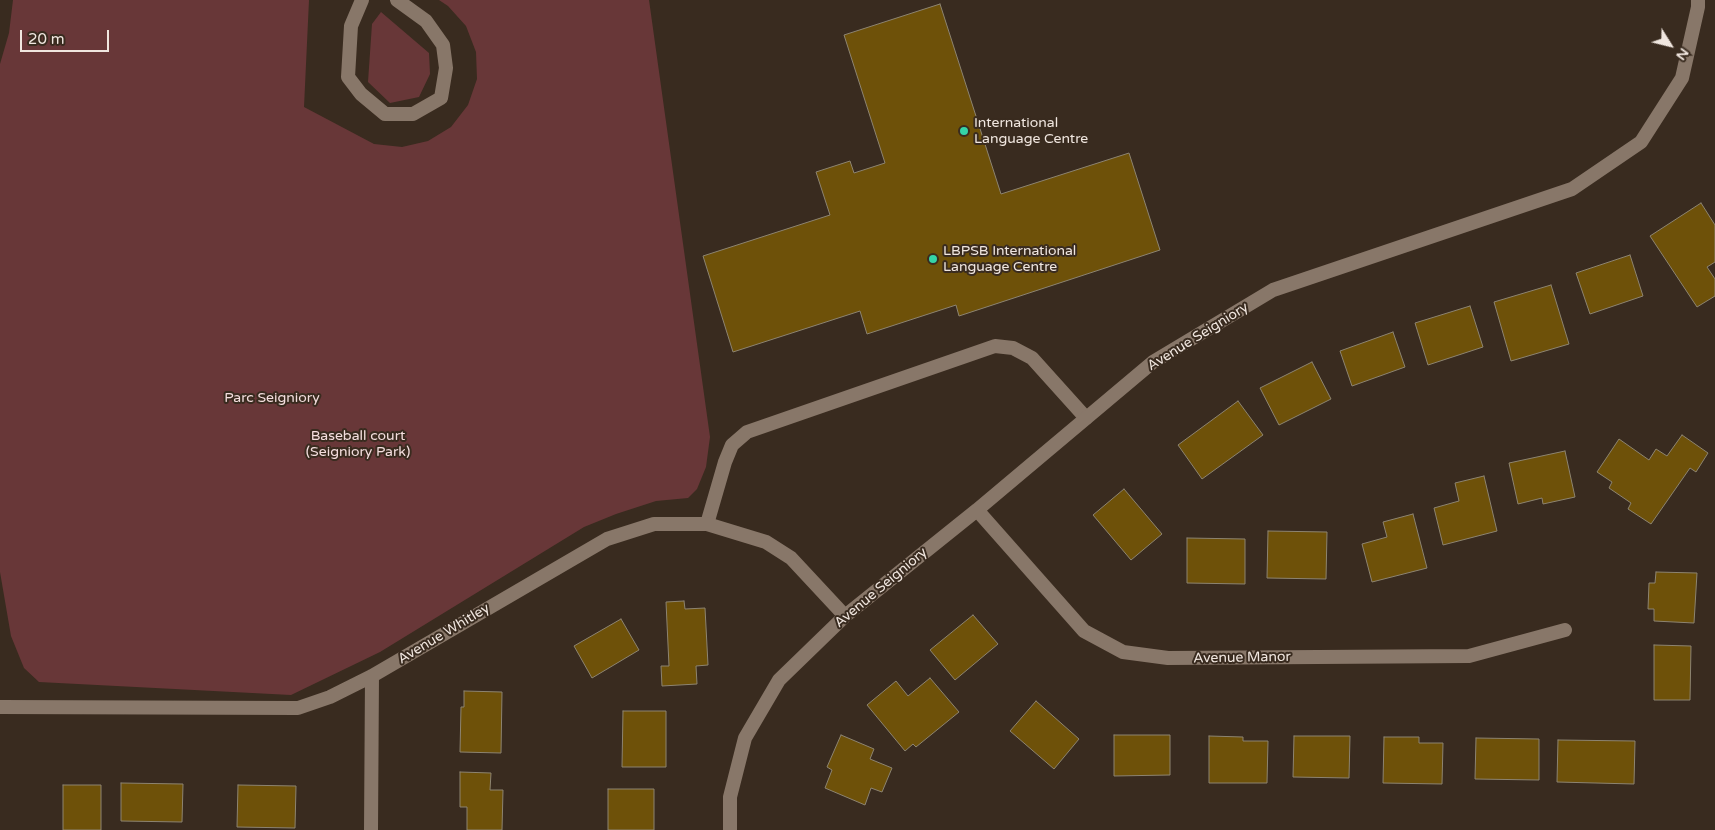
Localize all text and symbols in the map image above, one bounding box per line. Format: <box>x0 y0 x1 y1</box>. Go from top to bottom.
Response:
scale bar <box>22 20 111 52</box>
north arrow <box>1645 20 1695 70</box>
text: 20 m <box>28 30 65 48</box>
text: N <box>1672 45 1693 64</box>
place label: International Language Centre <box>974 115 1088 148</box>
marker: International Language Centre <box>958 125 970 137</box>
place label: LBPSB International Language Centre <box>943 243 1076 276</box>
marker: LBPSB International Language Centre <box>927 253 939 265</box>
street label: Avenue Seigniory <box>1144 299 1252 375</box>
park label: Parc Seigniory <box>224 390 320 406</box>
park label: Baseball court (Seigniory Park) <box>306 428 410 461</box>
street label: Avenue Seigniory <box>831 544 931 632</box>
street label: Avenue Whitley <box>395 600 493 668</box>
street label: Avenue Manor <box>1193 649 1291 667</box>

